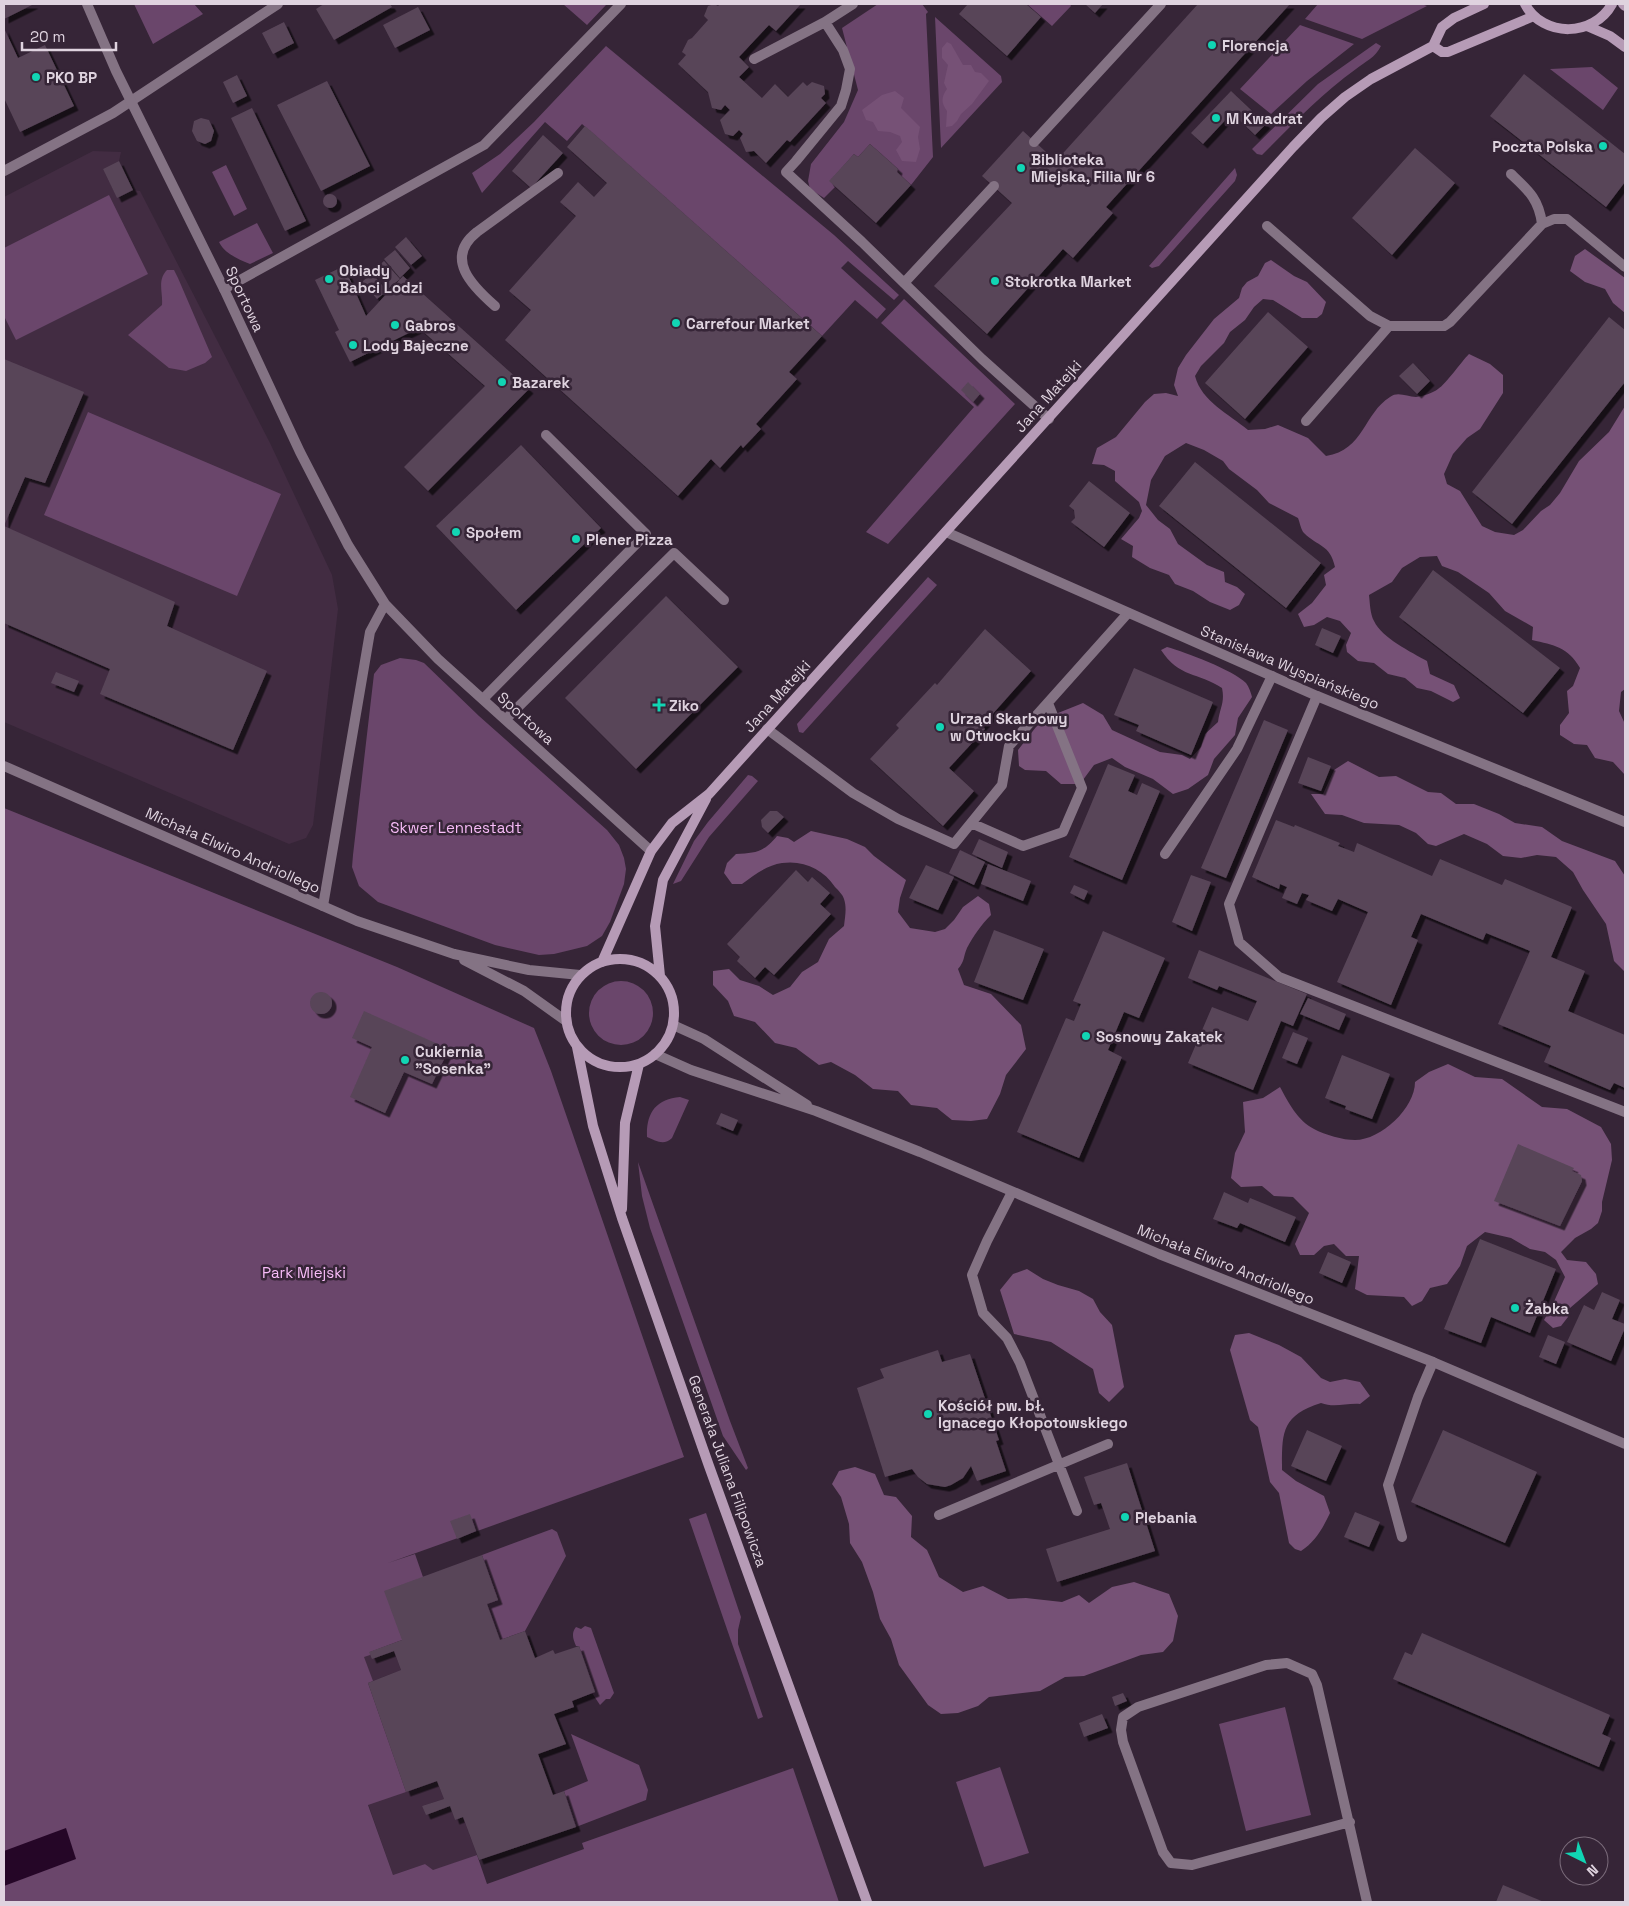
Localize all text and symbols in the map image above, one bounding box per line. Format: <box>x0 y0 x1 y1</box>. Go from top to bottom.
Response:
scale bar <box>22 20 116 52</box>
text: 20 m <box>30 27 65 46</box>
place label: Florencja <box>1222 36 1289 55</box>
marker: Florencja <box>1206 39 1218 51</box>
place label: PKO BP <box>46 68 97 87</box>
marker: PKO BP <box>30 71 42 83</box>
place label: M Kwadrat <box>1226 109 1303 128</box>
marker: M Kwadrat <box>1210 112 1222 124</box>
place label: Poczta Polska <box>1492 137 1593 156</box>
marker: Poczta Polska <box>1597 140 1609 152</box>
place label: Biblioteka Miejska, Filia Nr 6 <box>1031 150 1155 186</box>
marker: Biblioteka Miejska, Filia Nr 6 <box>1015 162 1027 174</box>
place label: Obiady Babci Lodzi <box>339 261 422 297</box>
street label: Sportowa <box>222 263 269 335</box>
place label: Stokrotka Market <box>1005 272 1132 291</box>
marker: Obiady Babci Lodzi <box>323 273 335 285</box>
marker: Stokrotka Market <box>989 275 1001 287</box>
place label: Carrefour Market <box>686 314 810 333</box>
place label: Gabros <box>405 316 456 335</box>
marker: Carrefour Market <box>670 317 682 329</box>
marker: Gabros <box>389 319 401 331</box>
place label: Lody Bajeczne <box>363 336 469 355</box>
marker: Lody Bajeczne <box>347 339 359 351</box>
street label: Jana Matejki <box>1011 356 1085 436</box>
place label: Bazarek <box>512 373 570 392</box>
marker: Bazarek <box>496 376 508 388</box>
place label: Społem <box>466 523 522 542</box>
marker: Społem <box>450 526 462 538</box>
place label: Plener Pizza <box>586 530 673 549</box>
marker: Plener Pizza <box>570 533 582 545</box>
street label: Stanisława Wyspiańskiego <box>1198 621 1382 713</box>
street label: Jana Matejki <box>740 656 814 736</box>
street label: Sportowa <box>494 688 559 749</box>
place label: Ziko <box>669 696 699 715</box>
marker: Ziko <box>653 699 665 711</box>
place label: Urząd Skarbowy w Otwocku <box>950 709 1067 745</box>
marker: Urząd Skarbowy w Otwocku <box>934 721 946 733</box>
street label: Michała Elwiro Andriollego <box>143 803 323 897</box>
park label: Skwer Lennestadt <box>390 818 522 837</box>
place label: Sosnowy Zakątek <box>1096 1027 1223 1046</box>
marker: Sosnowy Zakątek <box>1080 1030 1092 1042</box>
place label: Cukiernia "Sosenka" <box>415 1042 491 1078</box>
marker: Cukiernia "Sosenka" <box>399 1054 411 1066</box>
street label: Michała Elwiro Andriollego <box>1135 1220 1317 1308</box>
park label: Park Miejski <box>262 1263 346 1282</box>
place label: Żabka <box>1525 1299 1569 1318</box>
marker: Żabka <box>1509 1302 1521 1314</box>
street label: Generała Juliana Filipowicza <box>684 1372 772 1570</box>
place label: Kościół pw. bł. Ignacego Kłopotowskiego <box>938 1396 1128 1432</box>
marker: Kościół pw. bł. Ignacego Kłopotowskiego <box>922 1408 934 1420</box>
place label: Plebania <box>1135 1508 1197 1527</box>
marker: Plebania <box>1119 1511 1131 1523</box>
north arrow <box>1559 1836 1609 1886</box>
text: N <box>1583 1861 1602 1880</box>

